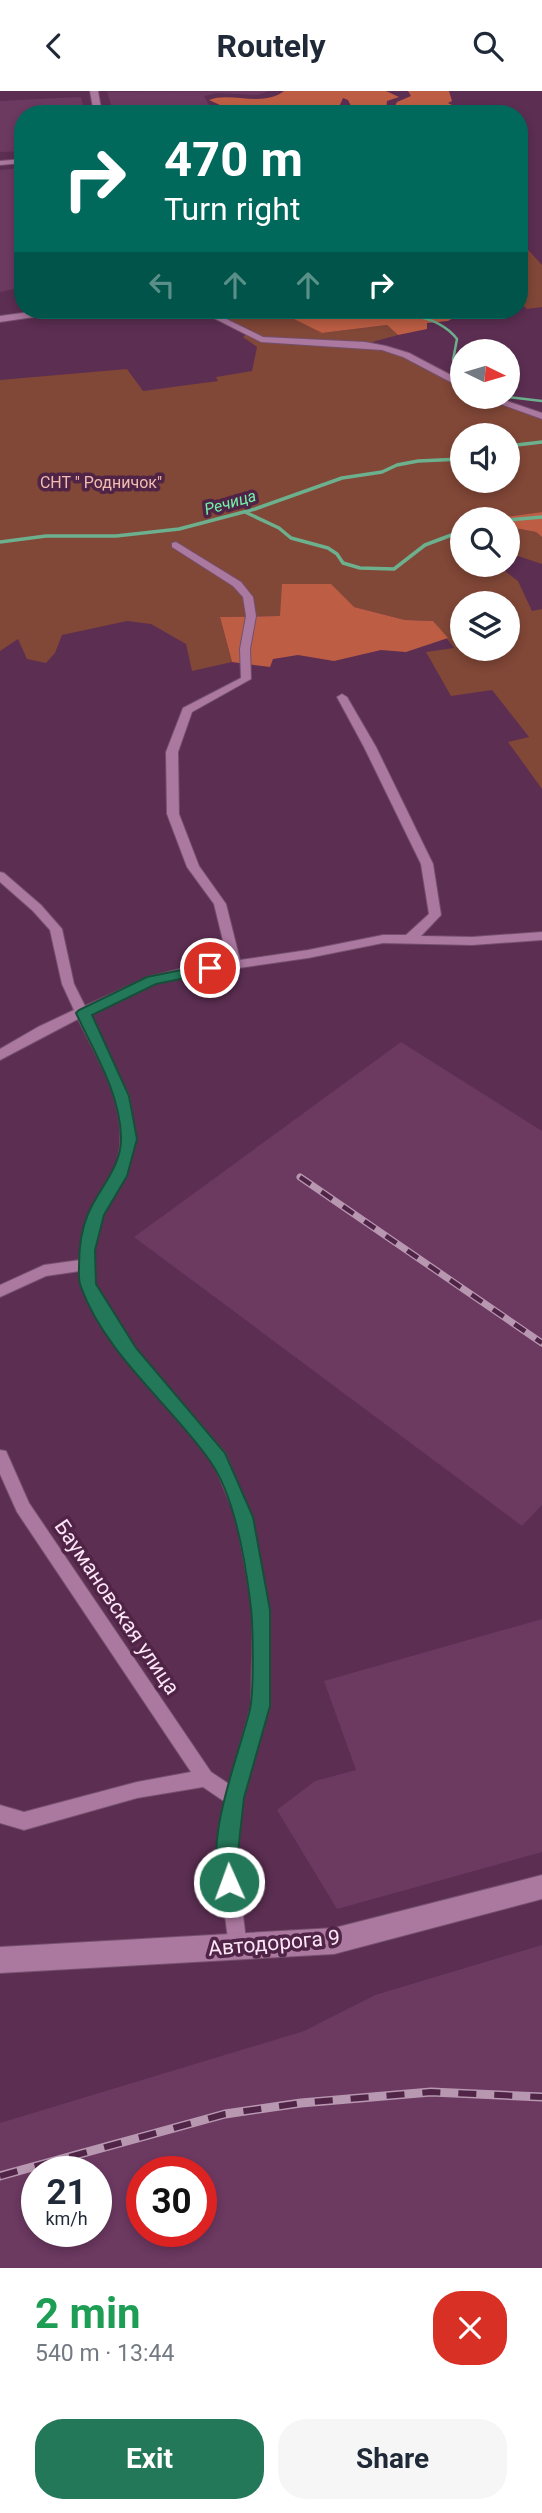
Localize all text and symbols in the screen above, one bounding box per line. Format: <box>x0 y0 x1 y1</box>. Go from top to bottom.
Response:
icon: back <box>35 27 73 65</box>
text: Routely <box>216 27 326 65</box>
icon: search <box>469 27 507 65</box>
text: 470 m <box>164 131 303 188</box>
icon: right <box>49 133 140 224</box>
text: Turn right <box>164 190 300 228</box>
icon: left <box>143 266 181 304</box>
icon: ahead <box>216 266 254 304</box>
icon: ahead <box>289 266 327 304</box>
icon: right <box>362 266 400 304</box>
north arrow <box>450 339 520 409</box>
map controls <box>450 339 520 661</box>
button: sound <box>450 423 520 493</box>
park label: СНТ " Родничок" <box>40 473 162 492</box>
water label: Речица <box>202 486 258 519</box>
button: search <box>450 507 520 577</box>
button: layers <box>450 591 520 661</box>
pin <box>180 938 240 998</box>
icon: arrive <box>191 949 229 987</box>
street label: Баумановская улица <box>50 1515 184 1699</box>
position arrow <box>192 1845 266 1919</box>
street label: Автодорога 9 <box>207 1925 341 1961</box>
speed limit sign: 30 <box>126 2156 217 2247</box>
text: 21 <box>46 2172 87 2213</box>
text: km/h <box>45 2208 88 2229</box>
text: 2 min <box>35 2289 141 2338</box>
button: close <box>433 2291 507 2365</box>
text: 540 m · 13:44 <box>35 2340 174 2367</box>
button: Exit <box>35 2419 264 2499</box>
button: Share <box>278 2419 507 2499</box>

